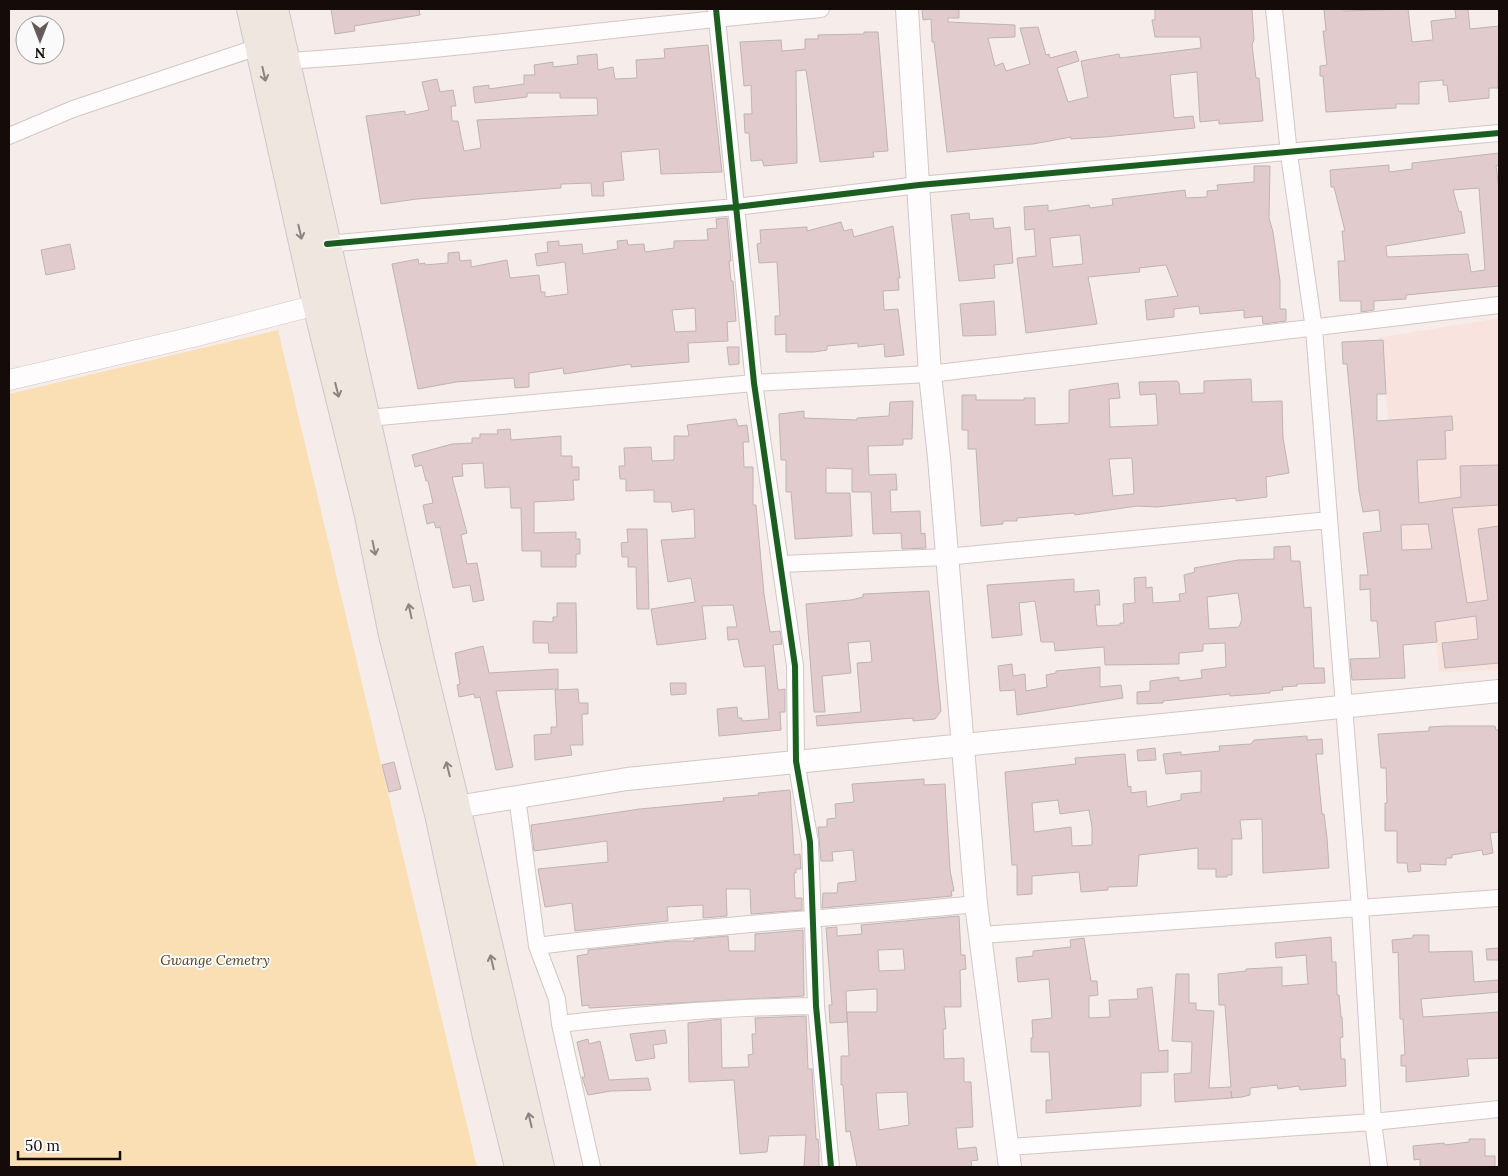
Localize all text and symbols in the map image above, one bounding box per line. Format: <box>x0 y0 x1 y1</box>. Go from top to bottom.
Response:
north arrow <box>15 15 65 65</box>
text: N <box>34 44 45 62</box>
one-way arrow <box>260 65 269 81</box>
one-way arrow <box>296 224 305 240</box>
one-way arrow <box>333 382 342 398</box>
one-way arrow <box>370 540 380 556</box>
one-way arrow <box>405 604 414 620</box>
one-way arrow <box>443 762 452 778</box>
park label: Gwange Cemetry <box>160 951 270 969</box>
one-way arrow <box>487 954 496 970</box>
one-way arrow <box>525 1112 534 1128</box>
scale bar <box>18 1128 120 1160</box>
text: 50 m <box>25 1136 60 1155</box>

